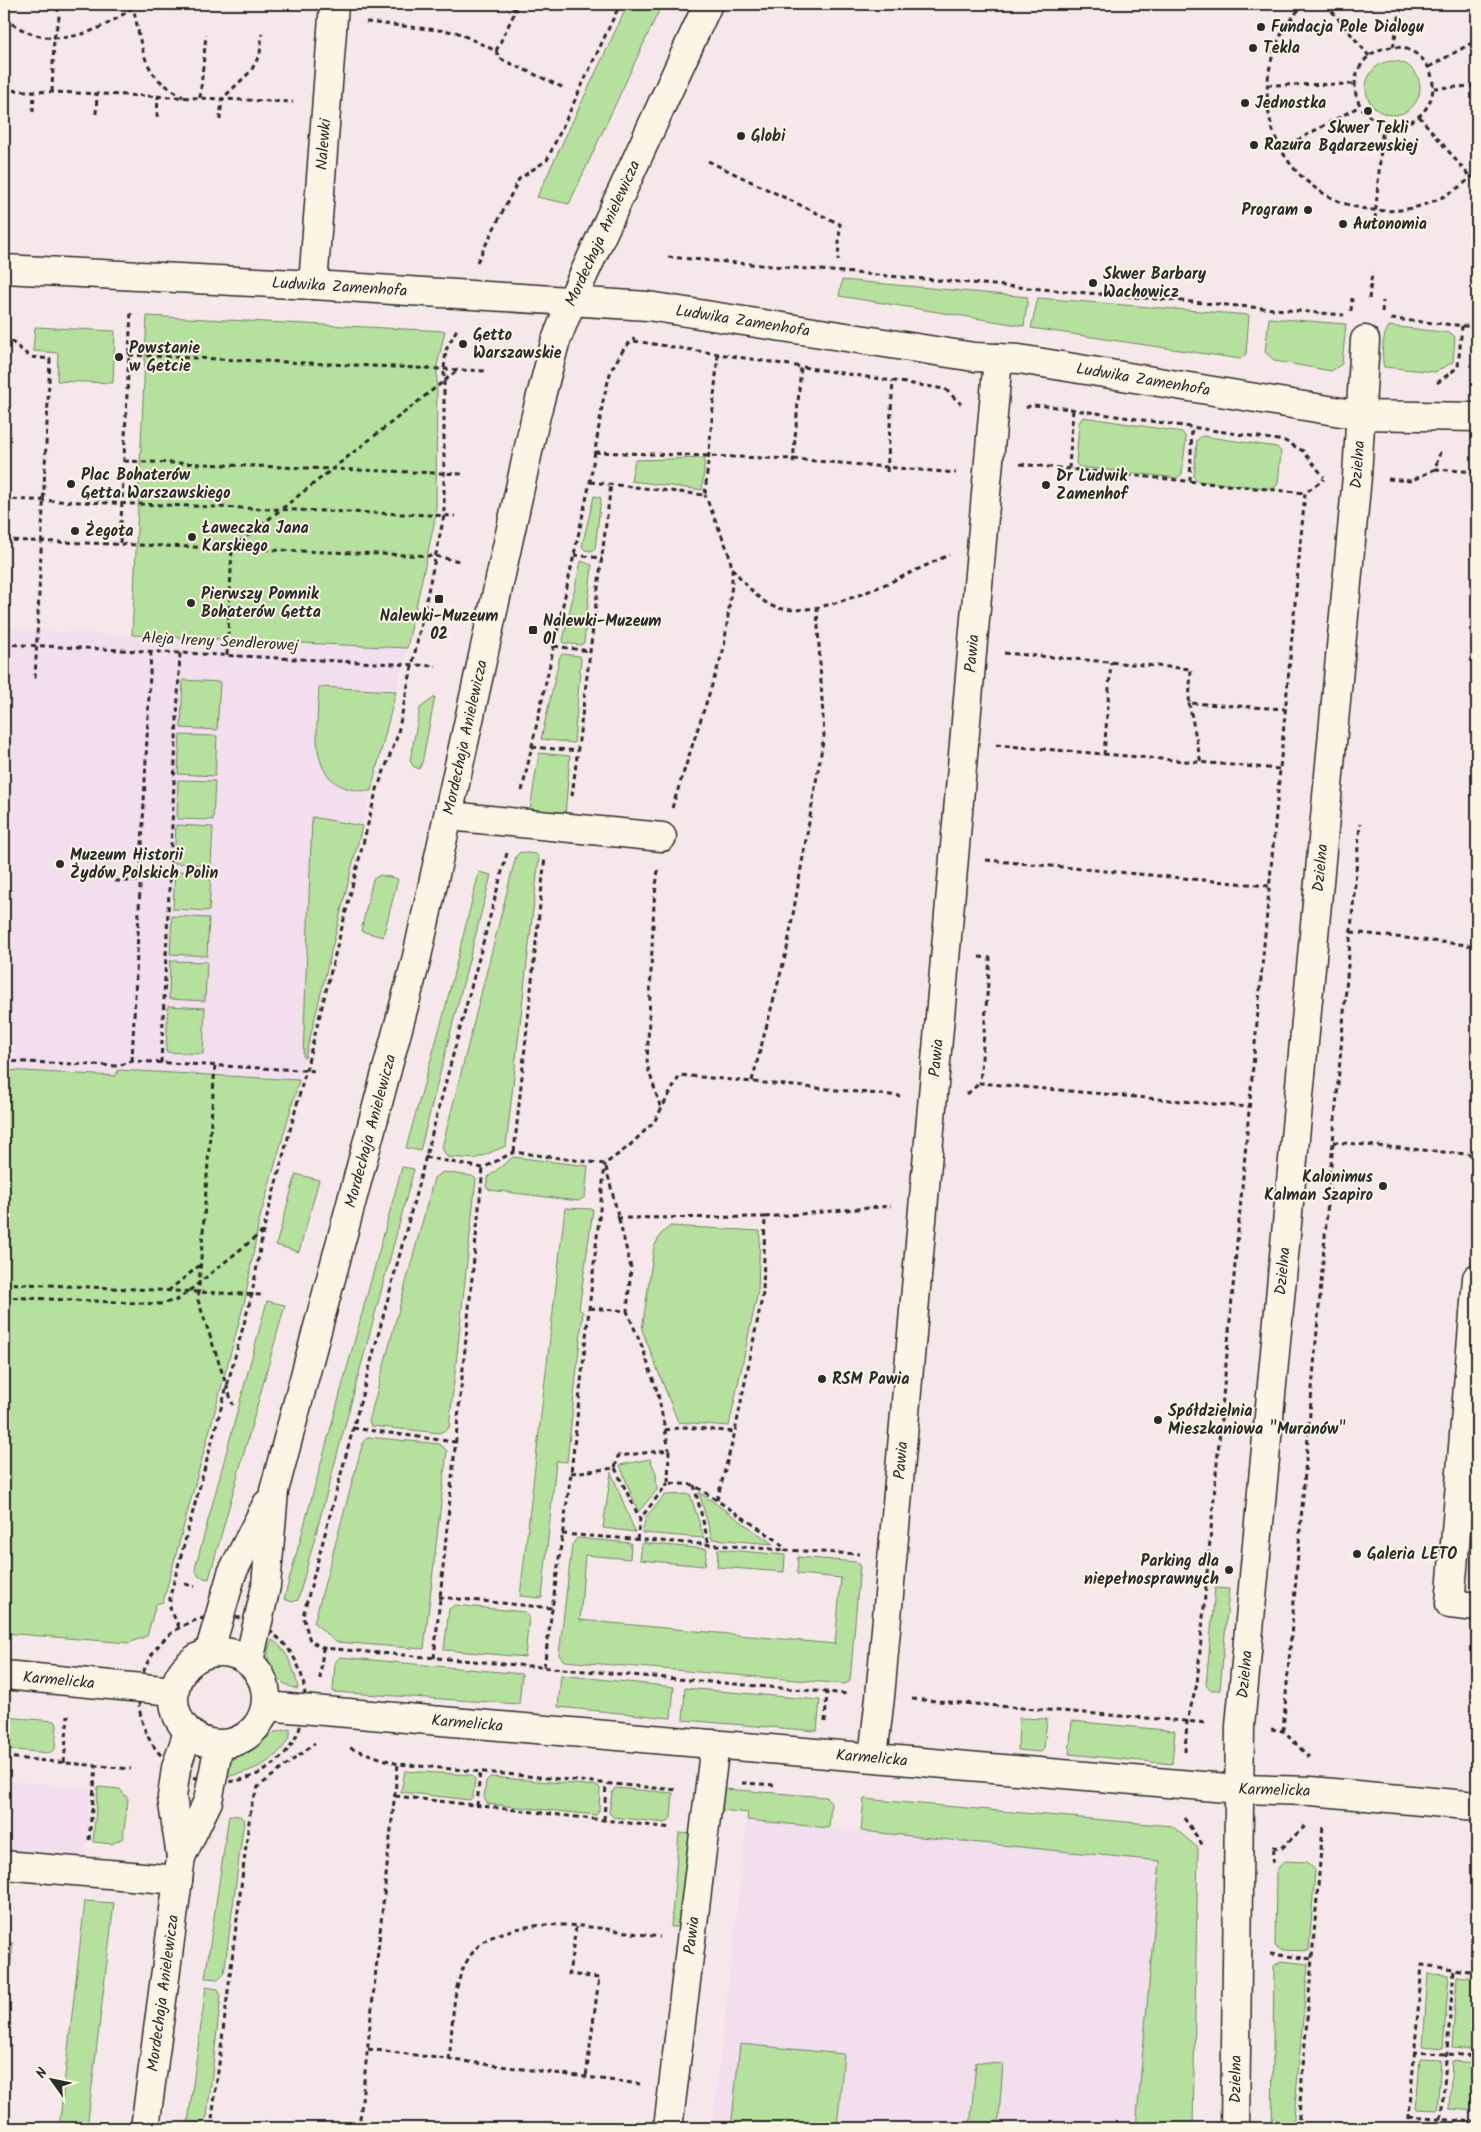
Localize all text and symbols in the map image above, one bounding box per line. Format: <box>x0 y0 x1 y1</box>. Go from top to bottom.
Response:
place label: Fundacja Pole Dialogu <box>1271 15 1424 40</box>
marker: Fundacja Pole Dialogu <box>1255 21 1267 33</box>
place label: Tekla <box>1263 36 1300 61</box>
marker: Tekla <box>1247 42 1259 54</box>
place label: Jednostka <box>1255 91 1326 116</box>
marker: Jednostka <box>1239 97 1251 109</box>
marker: Skwer Tekli Bądarzewskiej <box>1362 105 1374 117</box>
place label: Skwer Tekli Bądarzewskiej <box>1318 116 1418 159</box>
street label: Nalewki <box>309 117 338 171</box>
place label: Globi <box>751 124 786 149</box>
marker: Globi <box>735 130 747 142</box>
place label: Razura <box>1264 133 1311 158</box>
marker: Razura <box>1248 139 1260 151</box>
street label: Mordechaja Anielewicza <box>558 156 647 310</box>
place label: Program <box>1241 198 1298 223</box>
marker: Program <box>1302 204 1314 216</box>
place label: Autonomia <box>1353 212 1427 237</box>
marker: Autonomia <box>1337 218 1349 230</box>
place label: Skwer Barbary Wachowicz <box>1103 262 1207 305</box>
street label: Ludwika Zamenhofa <box>271 270 408 303</box>
marker: Skwer Barbary Wachowicz <box>1087 277 1099 289</box>
street label: Ludwika Zamenhofa <box>674 298 812 344</box>
place label: Getto Warszawskie <box>473 323 562 366</box>
place label: Powstanie w Getcie <box>129 336 200 379</box>
marker: Getto Warszawskie <box>457 338 469 350</box>
marker: Powstanie w Getcie <box>113 351 125 363</box>
street label: Ludwika Zamenhofa <box>1074 356 1212 403</box>
street label: Dzielna <box>1343 440 1372 490</box>
place label: Plac Bohaterów Getta Warszawskiego <box>81 463 231 506</box>
place label: Dr Ludwik Zamenhof <box>1056 464 1130 507</box>
marker: Plac Bohaterów Getta Warszawskiego <box>65 478 77 490</box>
marker: Dr Ludwik Zamenhof <box>1040 479 1052 491</box>
place label: Ławeczka Jana Karskiego <box>202 516 309 559</box>
place label: Żegota <box>85 519 134 544</box>
marker: Żegota <box>69 525 81 537</box>
marker: Ławeczka Jana Karskiego <box>186 531 198 543</box>
place label: Pierwszy Pomnik Bohaterów Getta <box>201 582 321 625</box>
marker: Nalewki-Muzeum 02 <box>433 593 445 605</box>
marker: Pierwszy Pomnik Bohaterów Getta <box>185 597 197 609</box>
place label: Nalewki-Muzeum 02 <box>380 604 498 647</box>
place label: Nalewki-Muzeum 01 <box>543 609 661 652</box>
marker: Nalewki-Muzeum 01 <box>527 624 539 636</box>
street label: Aleja Ireny Sendlerowej <box>141 625 300 659</box>
street label: Pawia <box>958 633 986 674</box>
street label: Mordechaja Anielewicza <box>436 657 494 817</box>
place label: Muzeum Historii Żydów Polskich Polin <box>70 843 218 886</box>
street label: Dzielna <box>1306 843 1335 893</box>
marker: Muzeum Historii Żydów Polskich Polin <box>54 858 66 870</box>
street label: Pawia <box>922 1038 950 1078</box>
street label: Mordechaja Anielewicza <box>338 1051 403 1211</box>
place label: Kalonimus Kalman Szapiro <box>1264 1165 1374 1208</box>
marker: Kalonimus Kalman Szapiro <box>1377 1180 1389 1192</box>
street label: Dzielna <box>1268 1246 1297 1296</box>
place label: RSM Pawia <box>832 1367 909 1392</box>
marker: RSM Pawia <box>816 1373 828 1385</box>
place label: Spółdzielnia Mieszkaniowa "Muranów" <box>1168 1399 1346 1442</box>
marker: Spółdzielnia Mieszkaniowa "Muranów" <box>1152 1414 1164 1426</box>
street label: Pawia <box>887 1440 915 1481</box>
place label: Galeria LETO <box>1367 1542 1457 1567</box>
marker: Galeria LETO <box>1351 1548 1363 1560</box>
place label: Parking dla niepełnosprawnych <box>1084 1549 1219 1592</box>
marker: Parking dla niepełnosprawnych <box>1223 1564 1235 1576</box>
street label: Dzielna <box>1230 1649 1260 1699</box>
street label: Karmelicka <box>22 1664 96 1696</box>
street label: Karmelicka <box>430 1708 504 1739</box>
street label: Karmelicka <box>835 1742 909 1773</box>
street label: Karmelicka <box>1238 1777 1311 1803</box>
street label: Mordechaja Anielewicza <box>140 1913 186 2073</box>
street label: Pawia <box>677 1915 706 1956</box>
north arrow <box>28 2054 78 2104</box>
street label: Dzielna <box>1223 2055 1248 2103</box>
text: N <box>30 2064 54 2083</box>

